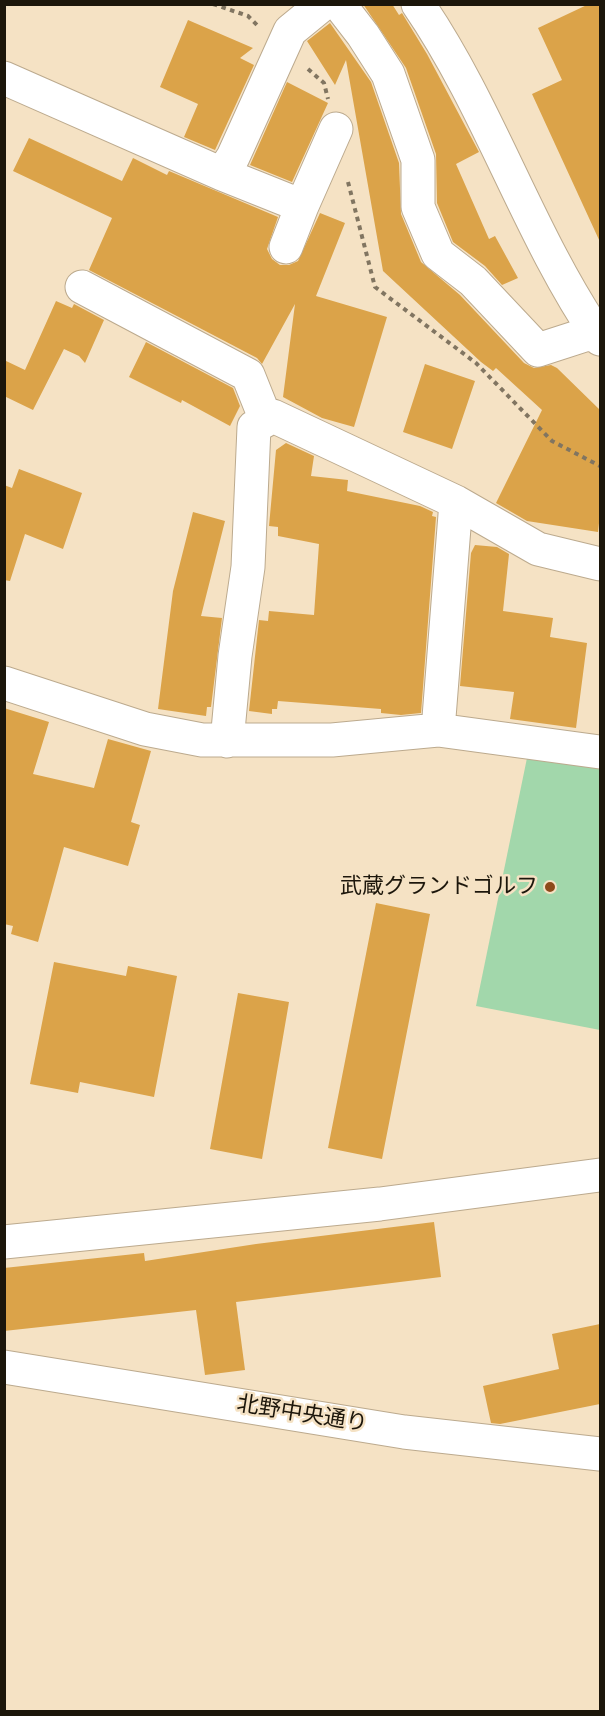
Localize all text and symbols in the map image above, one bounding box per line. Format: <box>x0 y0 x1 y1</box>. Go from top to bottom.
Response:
place label: 武蔵グランドゴルフ <box>340 874 538 900</box>
marker: 武蔵グランドゴルフ <box>543 880 557 894</box>
street label: 北野中央通り <box>235 1392 369 1438</box>

